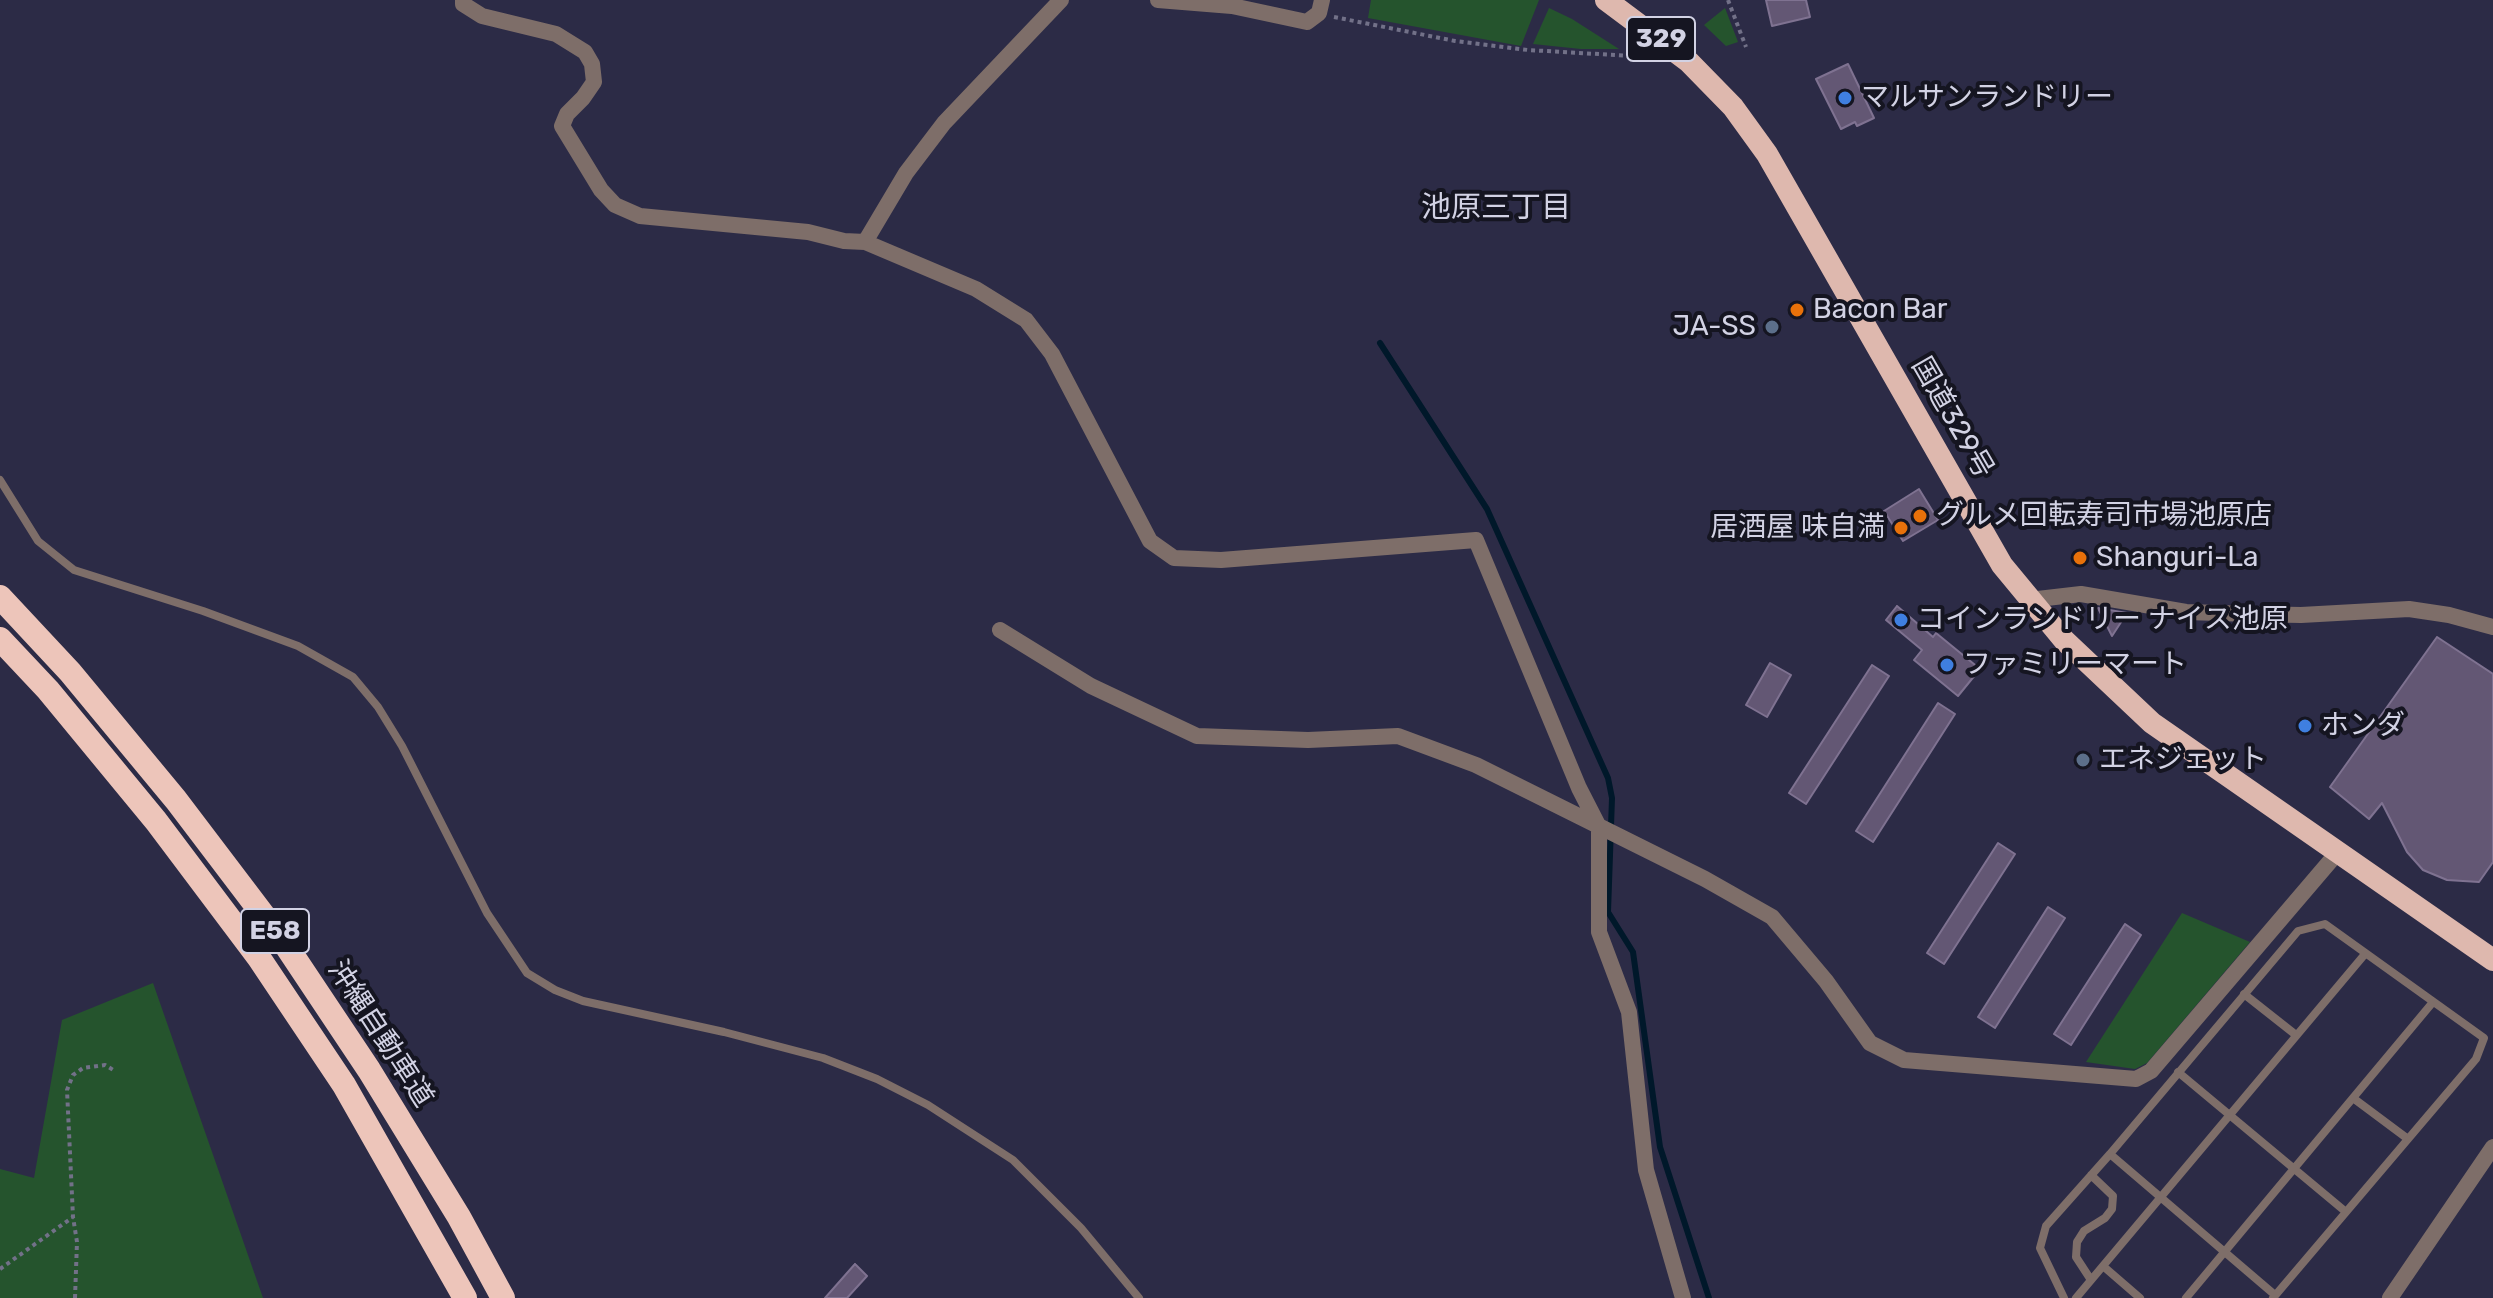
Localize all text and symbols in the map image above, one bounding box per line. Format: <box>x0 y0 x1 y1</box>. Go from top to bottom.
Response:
road number: 329 <box>1627 17 1695 61</box>
place label: マルサンランドリー <box>1861 81 2113 115</box>
marker: マルサンランドリー <box>1836 89 1854 107</box>
district label: 池原三丁目 <box>1421 190 1571 226</box>
place label: Bacon Bar <box>1813 293 1947 327</box>
marker: Bacon Bar <box>1788 301 1806 319</box>
place label: JA-SS <box>1673 310 1756 344</box>
marker: JA-SS <box>1763 318 1781 336</box>
street label: 国道329号 <box>1904 352 2000 484</box>
place label: グルメ回転寿司市場池原店 <box>1936 499 2272 533</box>
marker: グルメ回転寿司市場池原店 <box>1911 507 1929 525</box>
place label: 居酒屋 味自満 <box>1710 511 1885 545</box>
marker: 居酒屋 味自満 <box>1892 519 1910 537</box>
place label: Shanguri-La <box>2096 541 2258 575</box>
marker: Shanguri-La <box>2071 549 2089 567</box>
place label: コインランドリー ナイス池原 <box>1917 603 2288 637</box>
marker: コインランドリー ナイス池原 <box>1892 611 1910 629</box>
place label: ファミリーマート <box>1963 648 2187 682</box>
marker: ファミリーマート <box>1938 656 1956 674</box>
place label: ホンダ <box>2321 709 2405 743</box>
marker: ホンダ <box>2296 717 2314 735</box>
place label: エネジェット <box>2099 743 2267 777</box>
marker: エネジェット <box>2074 751 2092 769</box>
road number: E58 <box>241 909 309 953</box>
street label: 沖縄自動車道 <box>320 954 440 1114</box>

